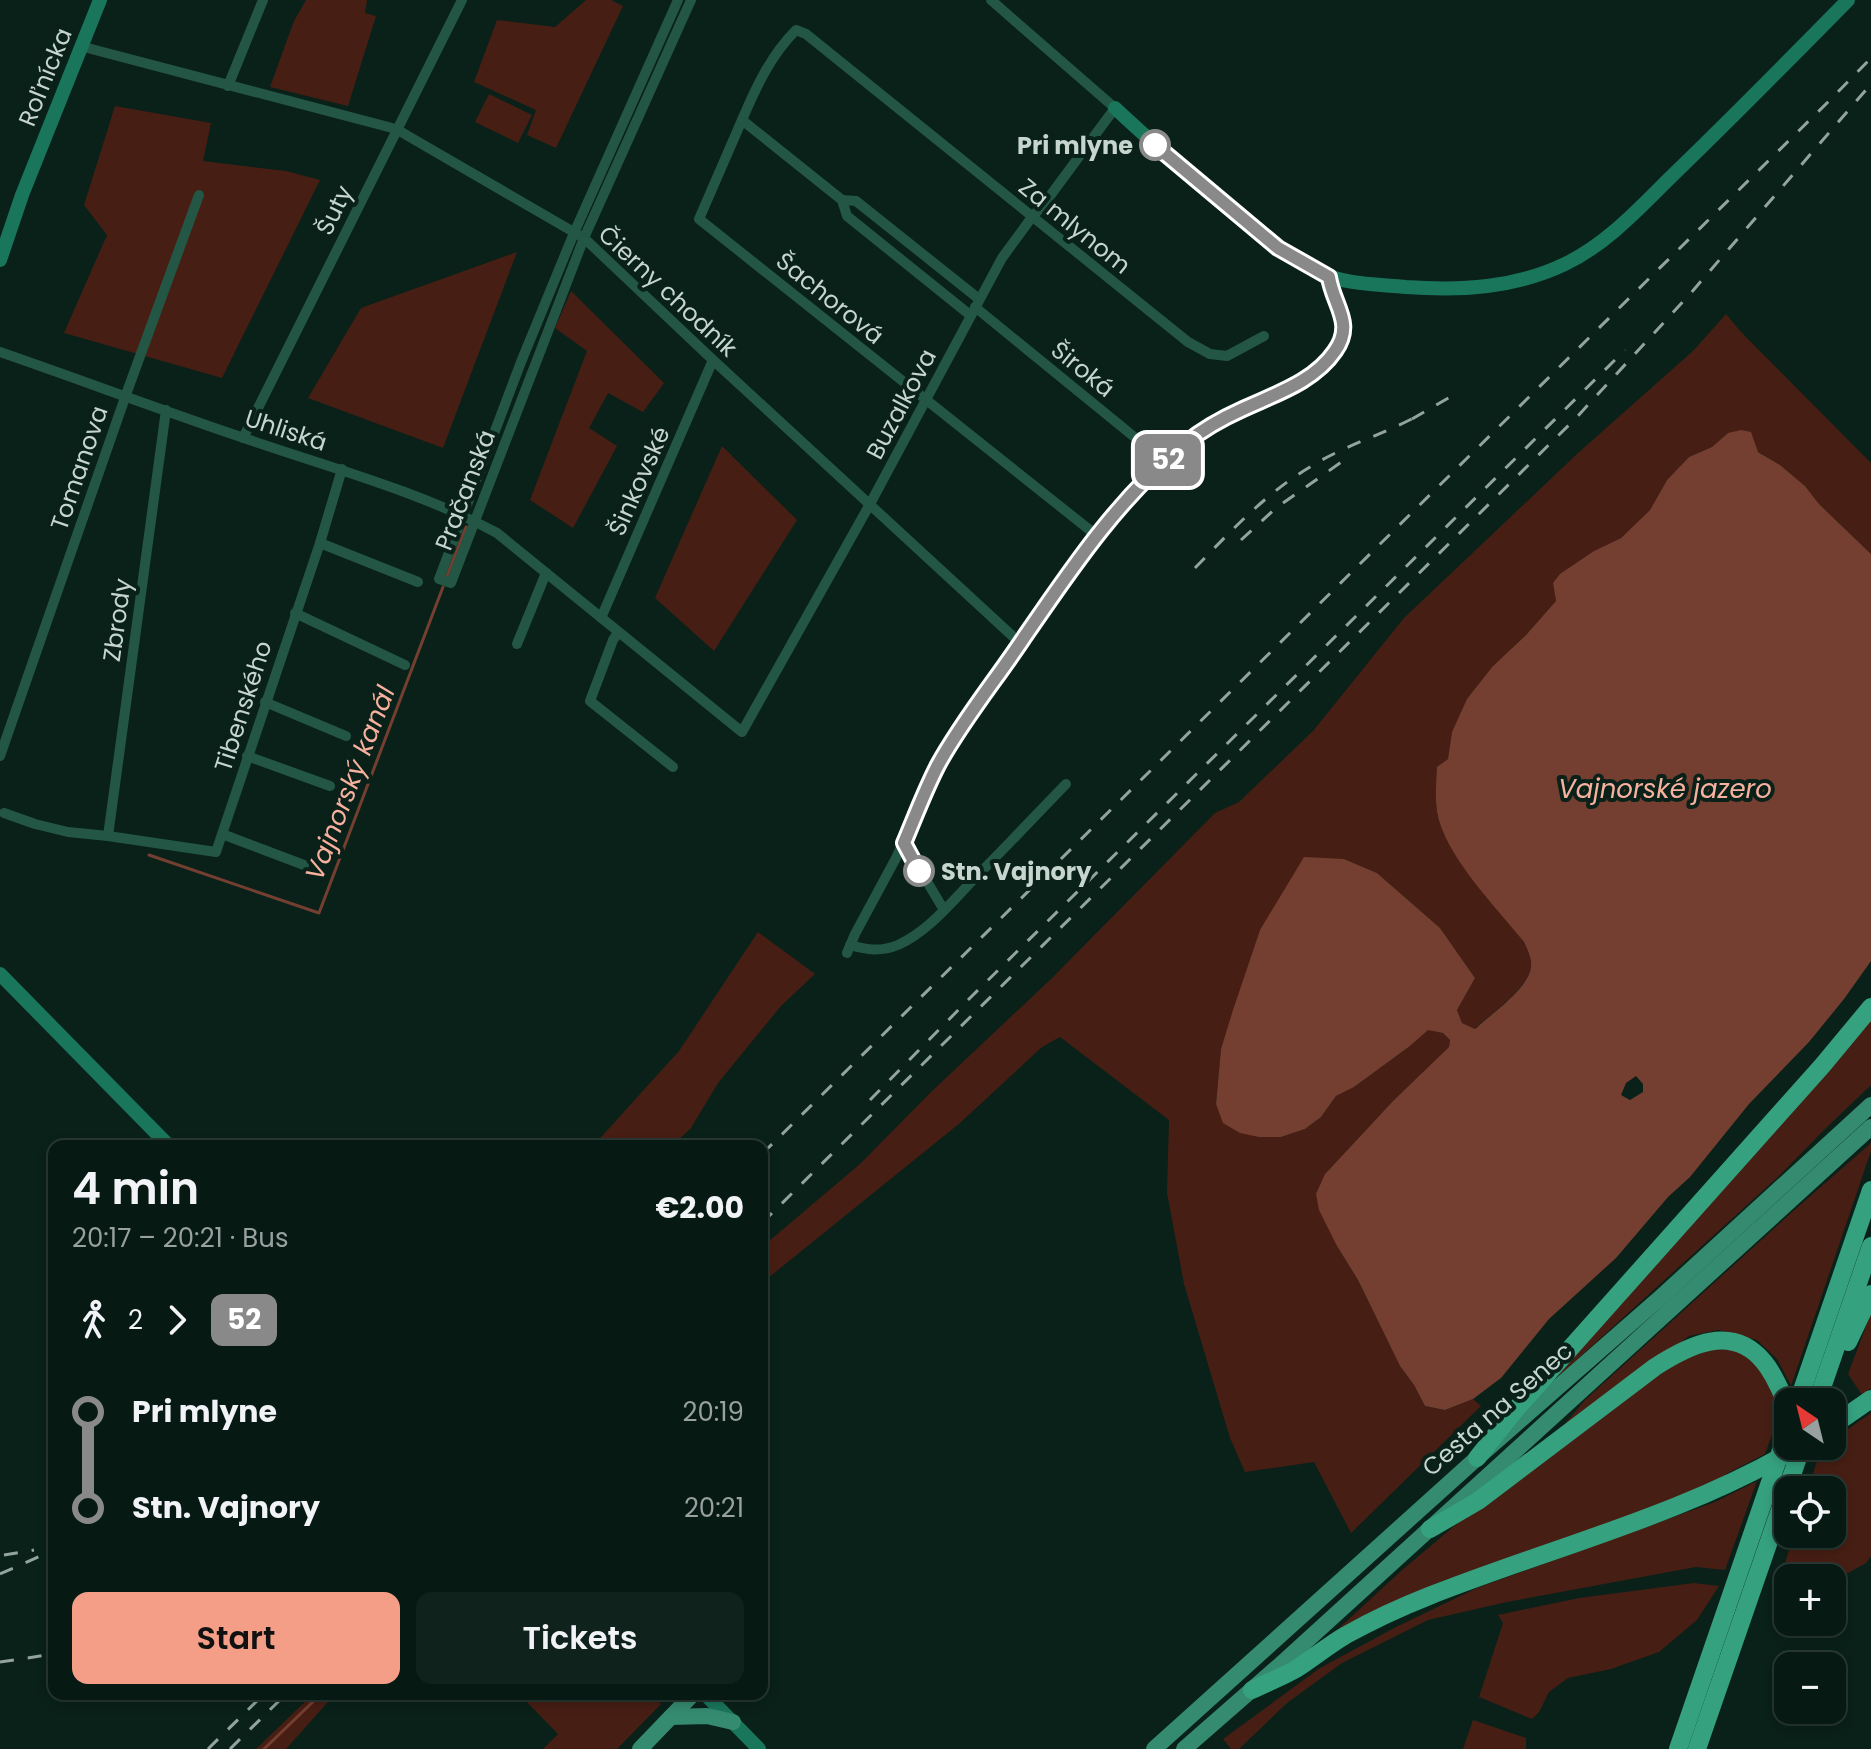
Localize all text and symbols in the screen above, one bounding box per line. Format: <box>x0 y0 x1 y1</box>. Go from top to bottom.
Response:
street label: Roľnícka <box>10 23 80 131</box>
place label: Pri mlyne <box>1017 129 1133 162</box>
marker: Pri mlyne <box>1140 130 1170 160</box>
street label: Za mlynom <box>1012 171 1138 281</box>
street label: Šuty <box>308 179 360 240</box>
street label: Čierny chodník <box>591 218 745 364</box>
street label: Šachorová <box>769 244 891 352</box>
street label: Široká <box>1044 333 1122 405</box>
street label: Buzalkova <box>858 343 944 465</box>
street label: Tomanova <box>42 401 116 535</box>
street label: Uhliská <box>241 401 331 459</box>
street label: Šinkovské <box>600 421 678 541</box>
street label: Pračanská <box>427 425 503 555</box>
line badge: 52 <box>1132 434 1204 486</box>
text: 52 <box>1151 440 1185 479</box>
street label: Zbrody <box>95 576 139 664</box>
street label: Tibenského <box>206 636 280 776</box>
water label: Vajnorský kanál <box>296 680 404 885</box>
water label: Vajnorské jazero <box>1558 771 1772 807</box>
place label: Stn. Vajnory <box>941 855 1092 888</box>
marker: Stn. Vajnory <box>904 856 934 886</box>
text: 4 min <box>72 1158 199 1219</box>
text: €2.00 <box>655 1186 744 1229</box>
text: 20:17 – 20:21 · Bus <box>72 1220 288 1256</box>
icon: walk <box>72 1298 116 1342</box>
icon: forward <box>155 1298 199 1342</box>
text: 52 <box>227 1300 261 1339</box>
text: 2 <box>128 1302 143 1338</box>
street label: Cesta na Senec <box>1415 1335 1579 1483</box>
north arrow <box>1774 1388 1846 1460</box>
map controls <box>1774 1388 1846 1724</box>
text: Pri mlyne <box>132 1390 277 1433</box>
text: 20:19 <box>682 1394 744 1430</box>
button: locate <box>1774 1476 1846 1548</box>
text: Stn. Vajnory <box>132 1486 320 1529</box>
text: 20:21 <box>684 1490 744 1526</box>
button: + <box>1774 1564 1846 1636</box>
button: Start <box>72 1592 400 1684</box>
button: Tickets <box>416 1592 744 1684</box>
button: − <box>1774 1652 1846 1724</box>

